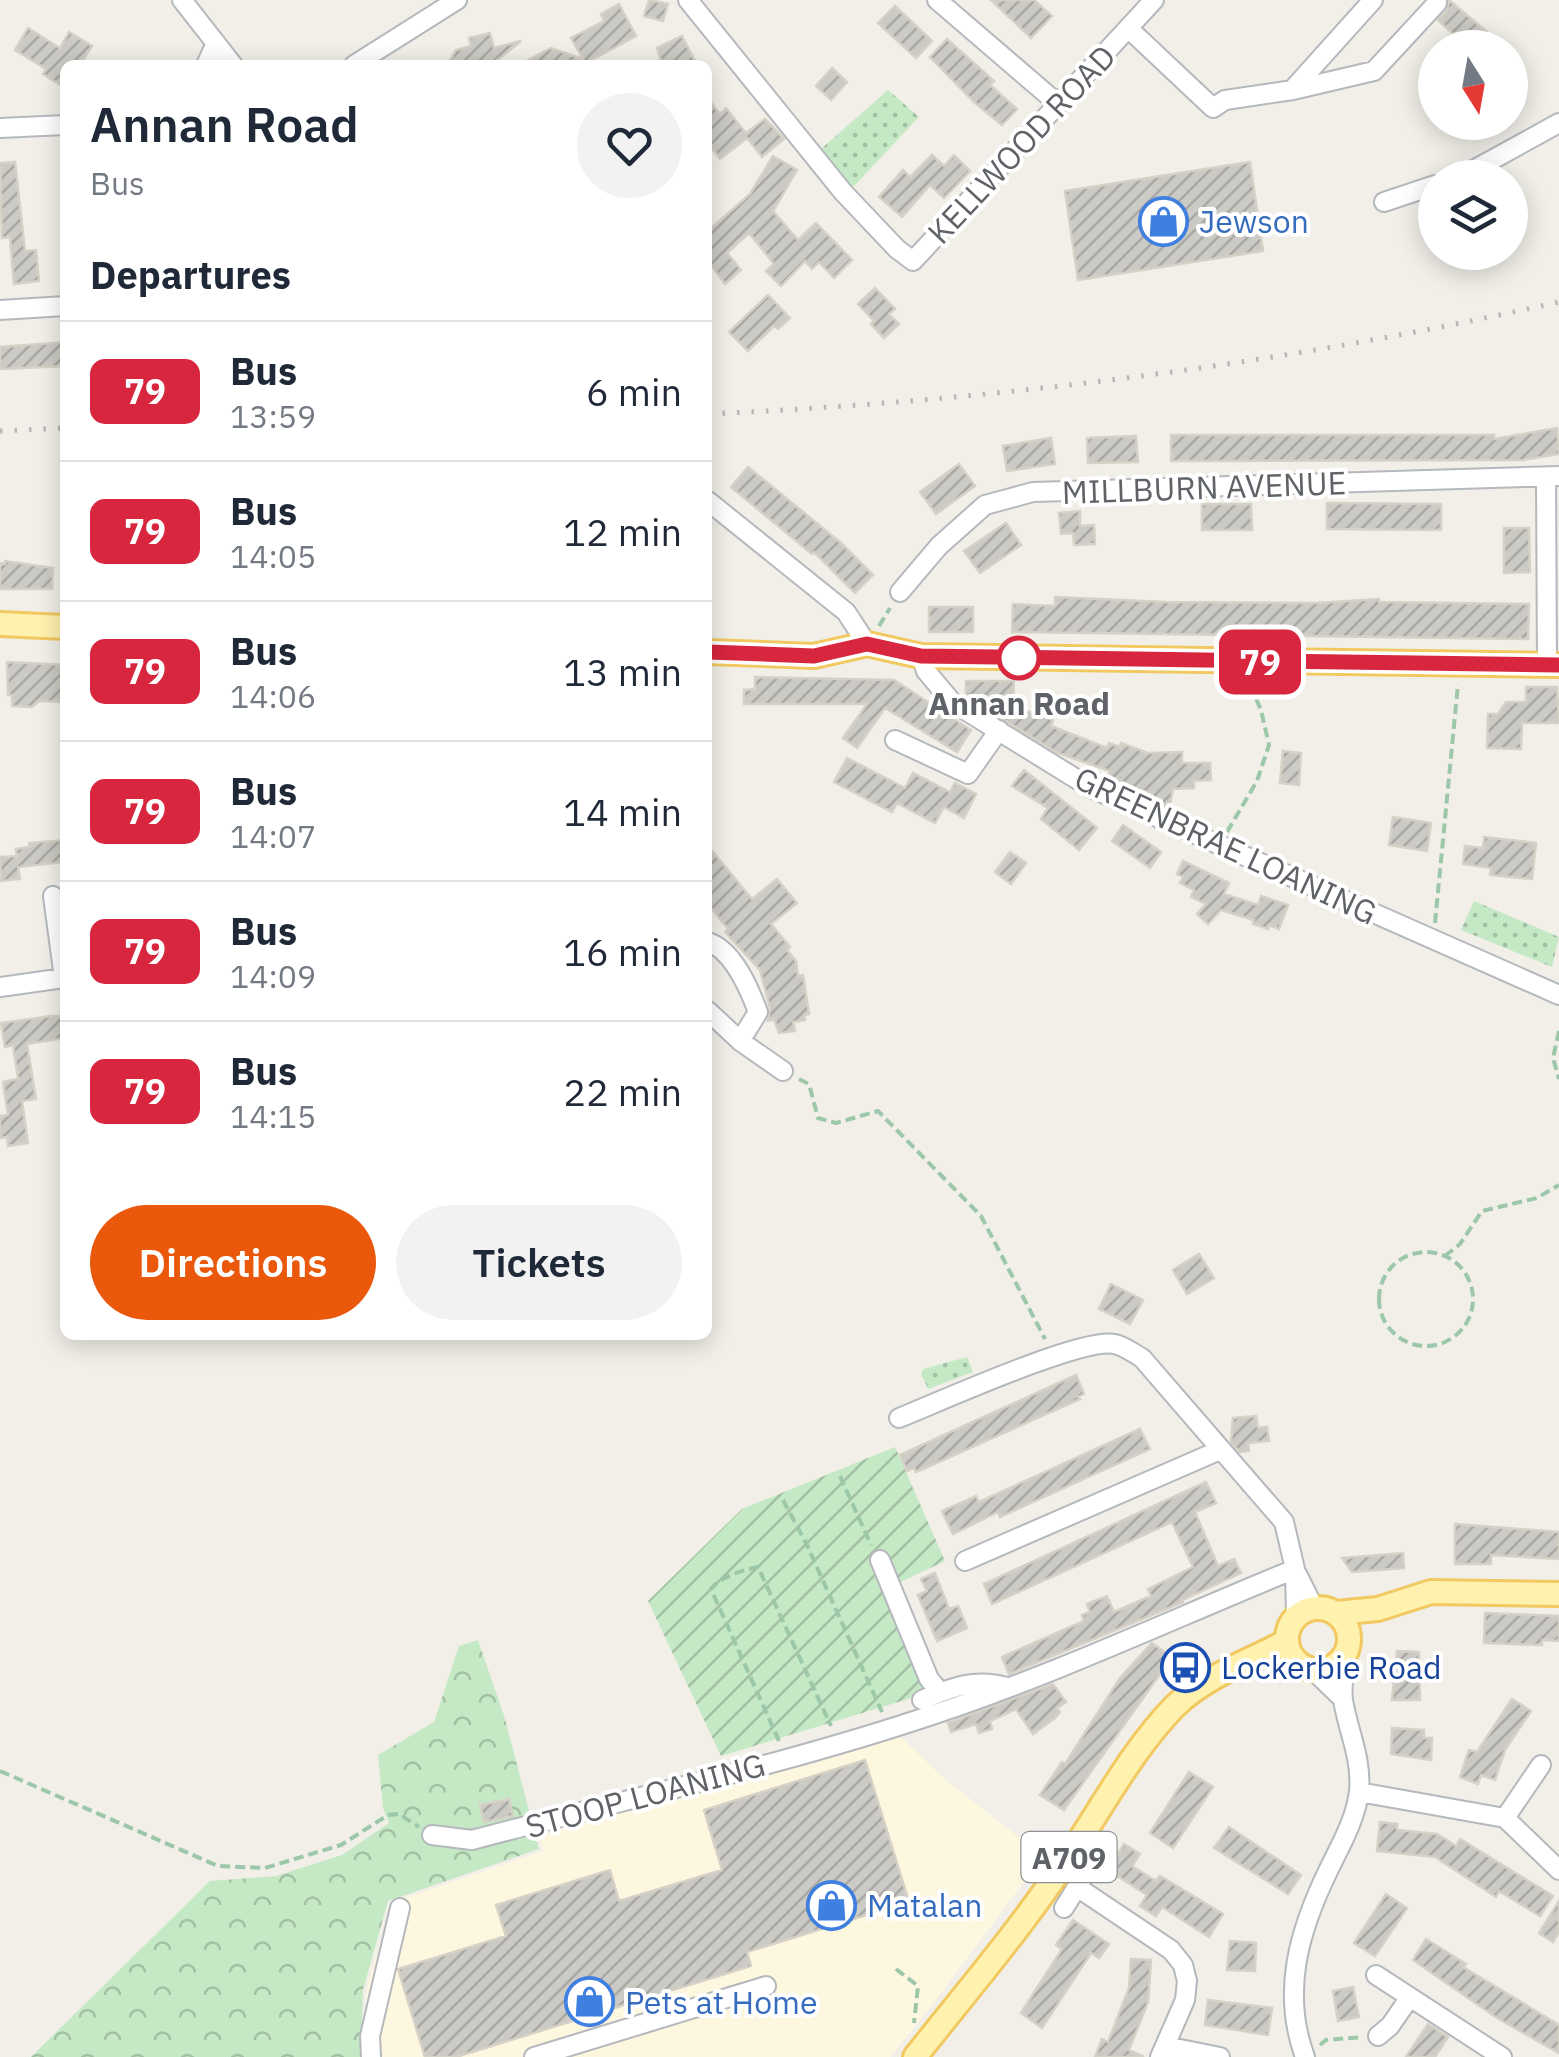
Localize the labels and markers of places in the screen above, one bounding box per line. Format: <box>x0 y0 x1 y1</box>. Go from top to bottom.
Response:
shop icon: Jewson <box>1138 195 1190 247</box>
place label: Jewson <box>1199 200 1309 242</box>
marker: Annan Road <box>998 637 1040 679</box>
place label: Annan Road <box>928 682 1110 724</box>
bus stop icon: Lockerbie Road <box>1160 1641 1212 1693</box>
place label: Lockerbie Road <box>1221 1646 1442 1688</box>
shop icon: Matalan <box>806 1879 858 1931</box>
place label: Matalan <box>867 1884 982 1926</box>
shop icon: Pets at Home <box>564 1976 616 2028</box>
place label: Pets at Home <box>625 1981 818 2023</box>

